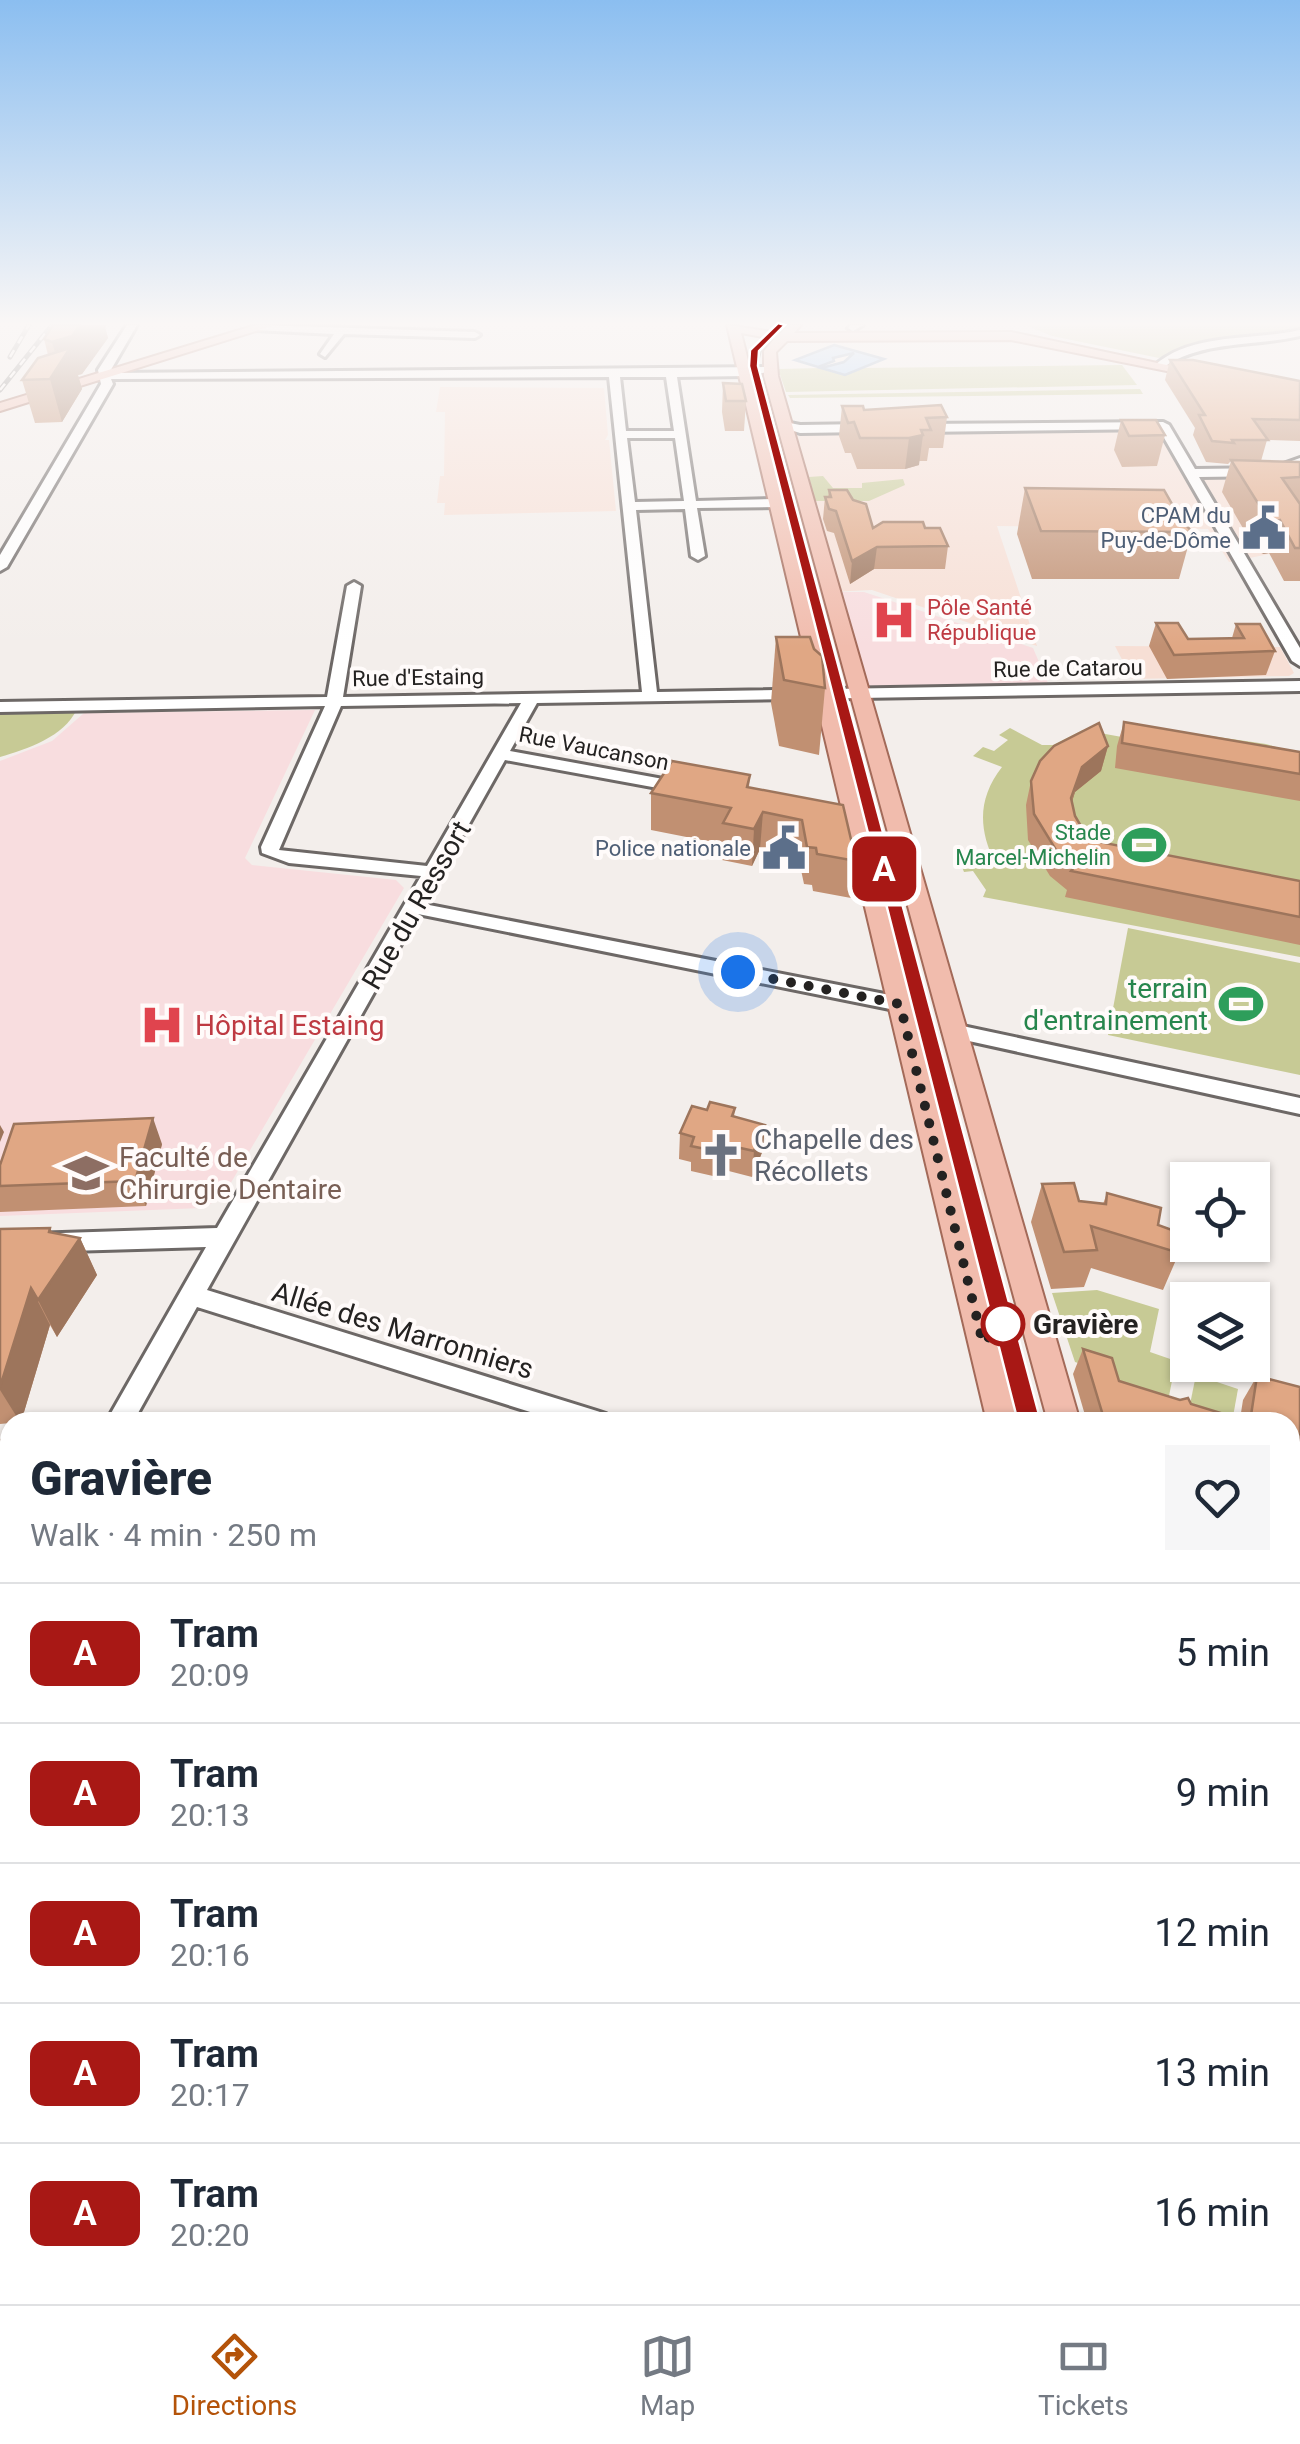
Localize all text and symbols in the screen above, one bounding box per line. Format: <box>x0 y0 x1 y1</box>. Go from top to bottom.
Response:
place label: CPAM du Puy-de-Dôme <box>1100 503 1231 553</box>
public building icon: CPAM du Puy-de-Dôme <box>1240 504 1288 552</box>
place label: Pôle Santé République <box>927 595 1036 645</box>
hospital icon: Pôle Santé République <box>870 596 918 644</box>
street label: Rue de Catarou <box>993 655 1143 682</box>
street label: Rue d'Estaing <box>352 664 484 691</box>
street label: Rue Vaucanson <box>517 722 671 775</box>
street label: Rue du Ressort <box>355 815 478 995</box>
place label: Stade Marcel-Michelin <box>955 820 1111 870</box>
sports icon: Stade Marcel-Michelin <box>1120 821 1168 869</box>
public building icon: Police nationale <box>760 824 808 872</box>
place label: Police nationale <box>595 836 751 861</box>
line badge: A <box>852 836 916 902</box>
text: A <box>872 849 896 890</box>
your location <box>713 947 763 997</box>
place label: terrain d'entrainement <box>1023 972 1208 1037</box>
sports icon: terrain d'entrainement <box>1217 980 1265 1028</box>
hospital icon: Hôpital Estaing <box>138 1001 186 1049</box>
place label: Hôpital Estaing <box>195 1009 384 1042</box>
place label: Chapelle des Récollets <box>754 1123 914 1188</box>
church icon: Chapelle des Récollets <box>697 1131 745 1179</box>
place label: Faculté de Chirurgie Dentaire <box>119 1141 342 1206</box>
school or university icon: Faculté de Chirurgie Dentaire <box>62 1149 110 1197</box>
map controls <box>1170 1162 1270 1382</box>
button: locate <box>1170 1162 1270 1262</box>
street label: Allée des Marronniers <box>268 1275 537 1386</box>
button: layers <box>1170 1282 1270 1382</box>
marker: Gravière <box>982 1303 1024 1345</box>
place label: Gravière <box>1033 1308 1139 1341</box>
button: heart <box>1165 1445 1270 1550</box>
text: Gravière <box>30 1450 212 1507</box>
text: Walk · 4 min · 250 m <box>30 1516 317 1554</box>
text: Tram <box>170 1612 259 1656</box>
text: 5 min <box>1176 1631 1270 1675</box>
text: A <box>73 1633 97 1674</box>
text: 20:09 <box>170 1656 250 1694</box>
text: Tram <box>170 1752 259 1796</box>
text: 9 min <box>1176 1771 1270 1815</box>
text: A <box>73 1773 97 1814</box>
text: 20:13 <box>170 1796 250 1834</box>
text: Tram <box>170 1892 259 1936</box>
text: 12 min <box>1154 1911 1270 1955</box>
text: A <box>73 1913 97 1954</box>
text: 20:16 <box>170 1936 250 1974</box>
text: Tram <box>170 2032 259 2076</box>
text: 13 min <box>1154 2051 1270 2095</box>
text: A <box>73 2053 97 2094</box>
text: 20:17 <box>170 2076 250 2114</box>
text: Tram <box>170 2172 259 2216</box>
text: 16 min <box>1154 2191 1270 2235</box>
text: A <box>73 2193 97 2234</box>
text: 20:20 <box>170 2216 250 2254</box>
tab: Directions <box>171 2329 297 2422</box>
tab: Map <box>640 2329 695 2422</box>
tab: Tickets <box>1038 2329 1129 2422</box>

